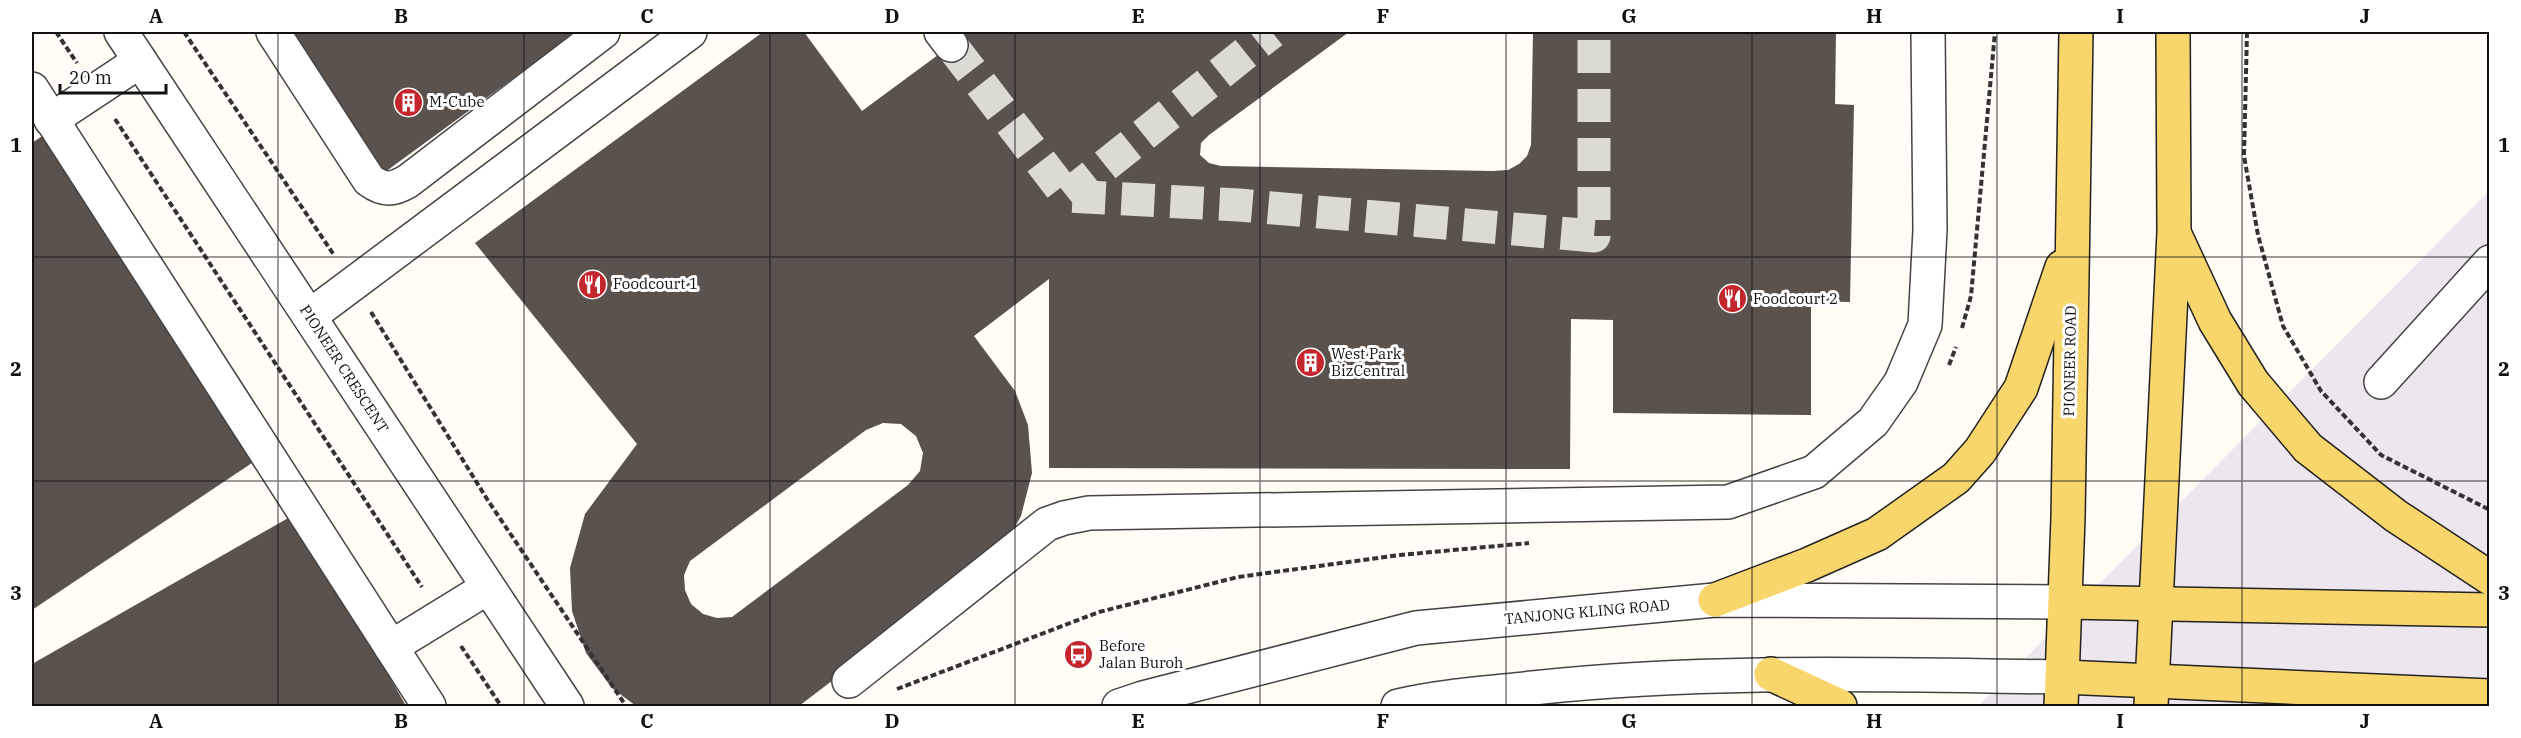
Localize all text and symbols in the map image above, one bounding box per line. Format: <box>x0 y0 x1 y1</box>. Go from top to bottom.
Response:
text: A <box>149 2 163 29</box>
text: B <box>394 2 408 29</box>
text: C <box>640 2 654 29</box>
text: D <box>884 2 900 29</box>
text: E <box>1131 2 1145 29</box>
text: F <box>1377 2 1389 29</box>
text: G <box>1621 2 1637 29</box>
text: H <box>1866 2 1882 29</box>
text: I <box>2116 2 2124 29</box>
text: J <box>2360 2 2370 29</box>
scale bar <box>60 57 166 95</box>
text: 20 m <box>69 66 112 89</box>
building icon: M-Cube <box>392 86 424 118</box>
place label: M-Cube <box>429 92 484 111</box>
text: 1 <box>10 131 22 158</box>
text: 1 <box>2498 131 2510 158</box>
restaurant icon: Foodcourt 1 <box>576 268 608 300</box>
place label: Foodcourt 1 <box>613 274 698 293</box>
restaurant icon: Foodcourt 2 <box>1716 283 1748 315</box>
place label: Foodcourt 2 <box>1753 289 1838 308</box>
street label: PIONEER CRESCENT <box>296 301 393 436</box>
street label: PIONEER ROAD <box>2059 305 2080 417</box>
place label: West Park BizCentral <box>1331 344 1405 380</box>
building icon: West Park BizCentral <box>1294 347 1326 379</box>
text: 2 <box>10 355 22 382</box>
text: 2 <box>2498 355 2510 382</box>
text: 3 <box>10 579 22 606</box>
text: 3 <box>2498 579 2510 606</box>
street label: TANJONG KLING ROAD <box>1503 595 1671 628</box>
place label: Before Jalan Buroh <box>1099 636 1183 672</box>
bus stop icon: Before Jalan Buroh <box>1062 639 1094 671</box>
text: A <box>149 707 163 734</box>
text: B <box>394 707 408 734</box>
text: C <box>640 707 654 734</box>
text: D <box>884 707 900 734</box>
text: E <box>1131 707 1145 734</box>
text: F <box>1377 707 1389 734</box>
text: G <box>1621 707 1637 734</box>
text: H <box>1866 707 1882 734</box>
text: I <box>2116 707 2124 734</box>
text: J <box>2360 707 2370 734</box>

